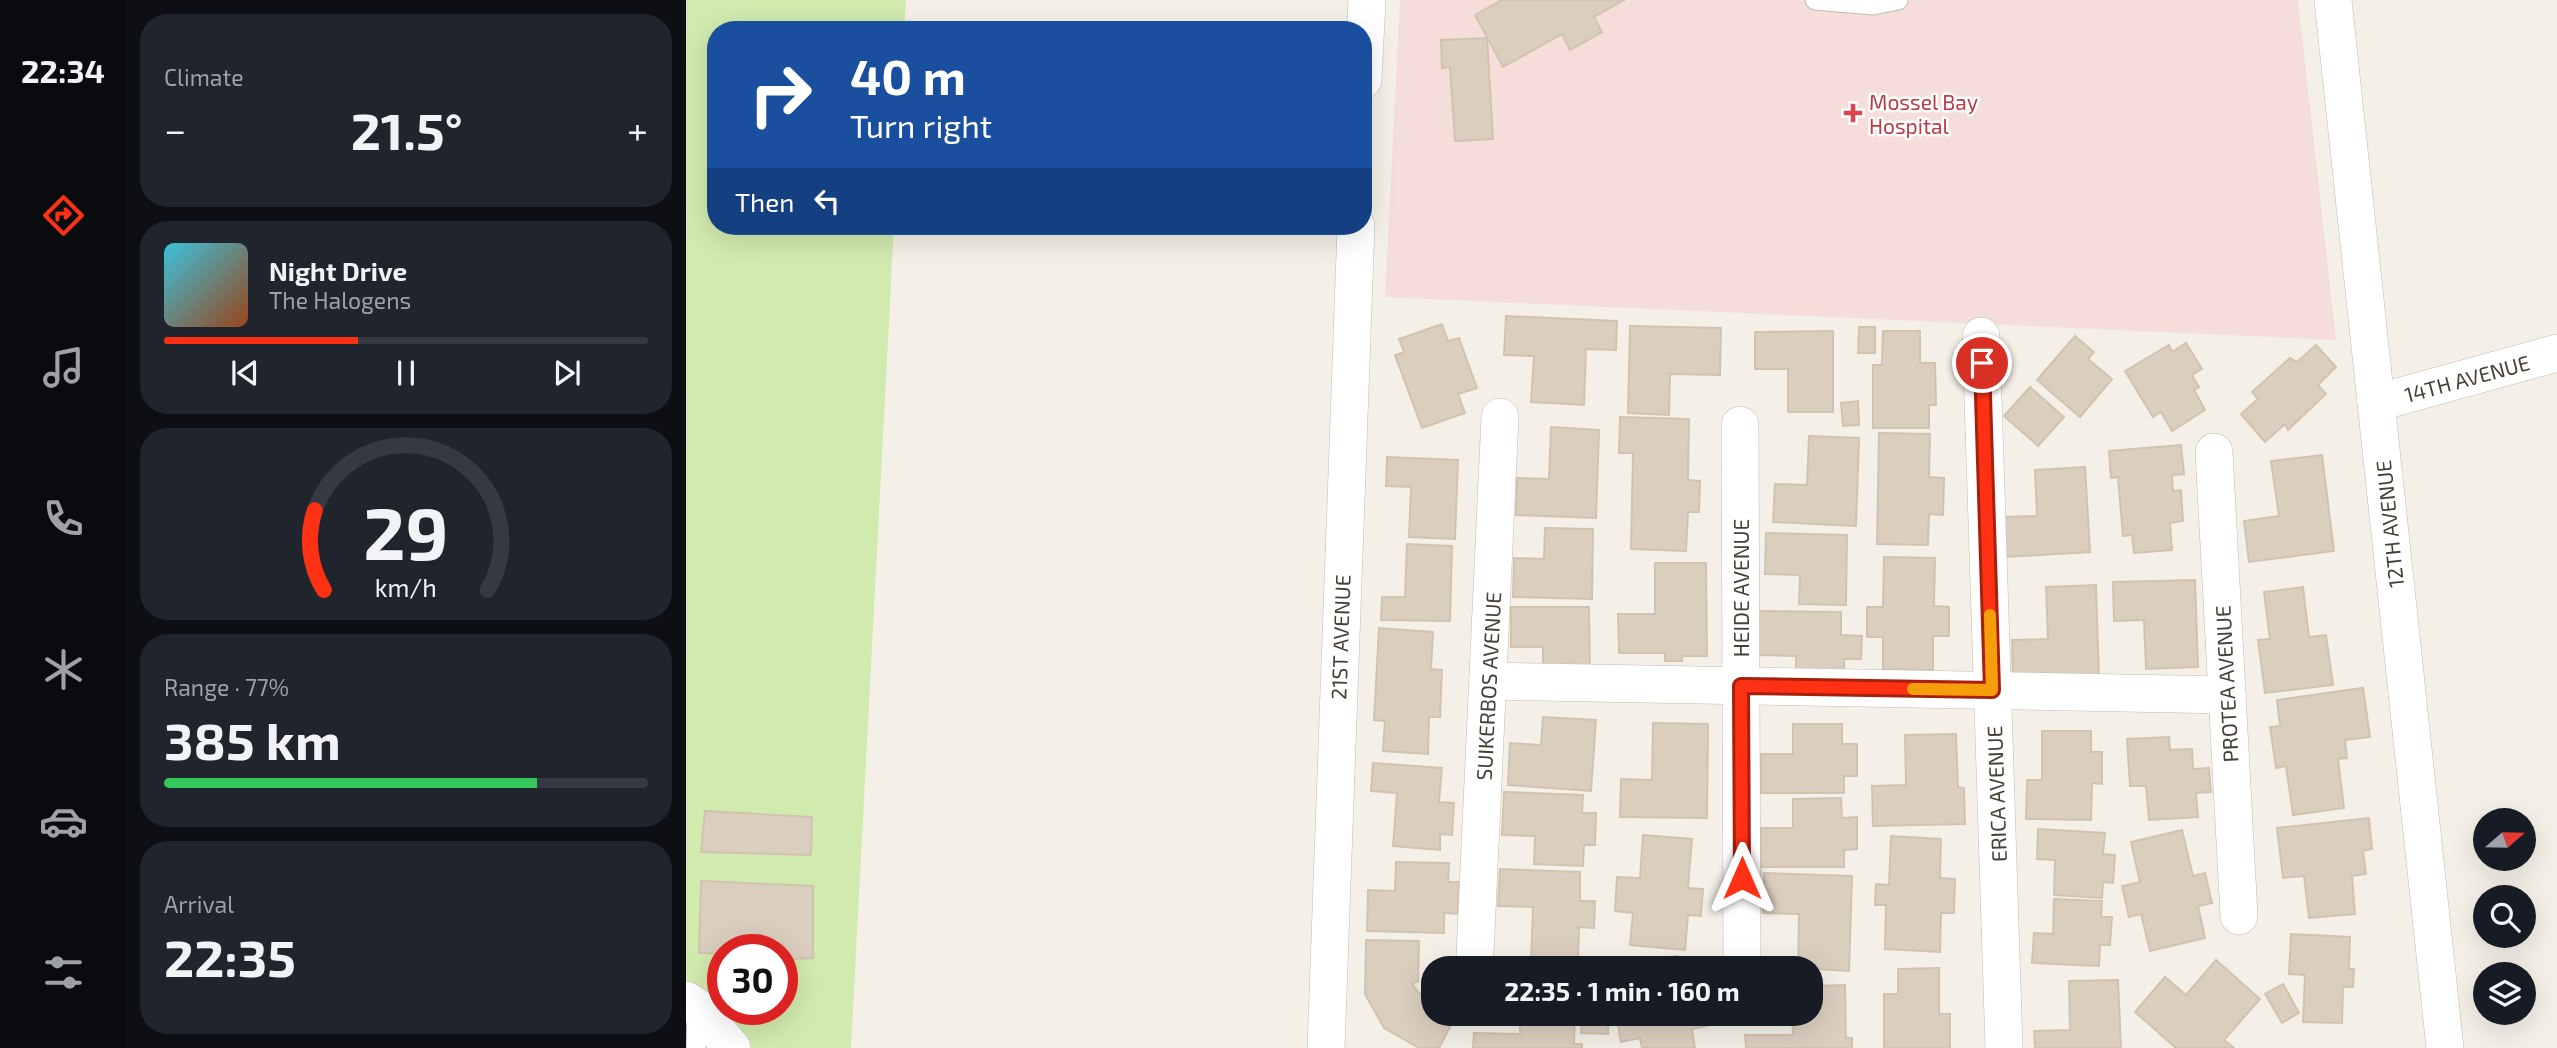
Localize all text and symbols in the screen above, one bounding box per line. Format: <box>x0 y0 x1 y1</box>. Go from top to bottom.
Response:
text: 40 m <box>850 46 966 105</box>
icon: right <box>735 49 826 140</box>
text: 22:34 <box>21 51 105 89</box>
text: Climate <box>164 63 244 91</box>
place label: Mossel Bay Hospital <box>1869 89 1978 138</box>
text: 21.5° <box>351 98 463 160</box>
marker: Mossel Bay Hospital <box>1843 103 1863 123</box>
text: − <box>164 106 186 152</box>
text: + <box>627 106 648 152</box>
text: Turn right <box>850 106 992 144</box>
icon: left <box>808 182 846 220</box>
text: Then <box>735 186 794 217</box>
icon: directions <box>39 191 88 240</box>
text: Night Drive <box>269 255 407 286</box>
text: The Halogens <box>269 286 411 314</box>
pin <box>1952 333 2012 393</box>
icon: music <box>39 343 88 392</box>
icon: arrive <box>1963 344 2001 382</box>
street label: 14TH AVENUE <box>2402 349 2532 407</box>
icon: previous <box>226 354 264 392</box>
icon: pause <box>387 354 425 392</box>
icon: next <box>548 354 586 392</box>
street label: 12TH AVENUE <box>2370 459 2408 589</box>
text: 29 <box>363 487 449 575</box>
icon: phone <box>39 494 88 543</box>
street label: HEIDE AVENUE <box>1728 519 1753 657</box>
text: km/h <box>375 572 437 602</box>
street label: 21ST AVENUE <box>1325 574 1355 700</box>
street label: SUIKERBOS AVENUE <box>1471 591 1505 781</box>
street label: PROTEA AVENUE <box>2209 605 2243 763</box>
icon: climate <box>39 645 88 694</box>
text: Range · 77% <box>164 673 289 701</box>
text: 385 km <box>164 708 341 770</box>
street label: ERICA AVENUE <box>1981 725 2011 863</box>
icon: car <box>39 797 88 846</box>
north arrow <box>2473 808 2536 872</box>
map controls <box>2473 808 2536 1025</box>
position arrow <box>1705 841 1779 915</box>
button: search <box>2473 885 2536 948</box>
text: Arrival <box>164 890 234 918</box>
text: 22:35 <box>164 925 296 987</box>
speed limit sign: 30 <box>707 934 798 1025</box>
icon: filters <box>39 948 88 997</box>
button: layers <box>2473 962 2536 1025</box>
text: 22:35 · 1 min · 160 m <box>1504 975 1740 1006</box>

